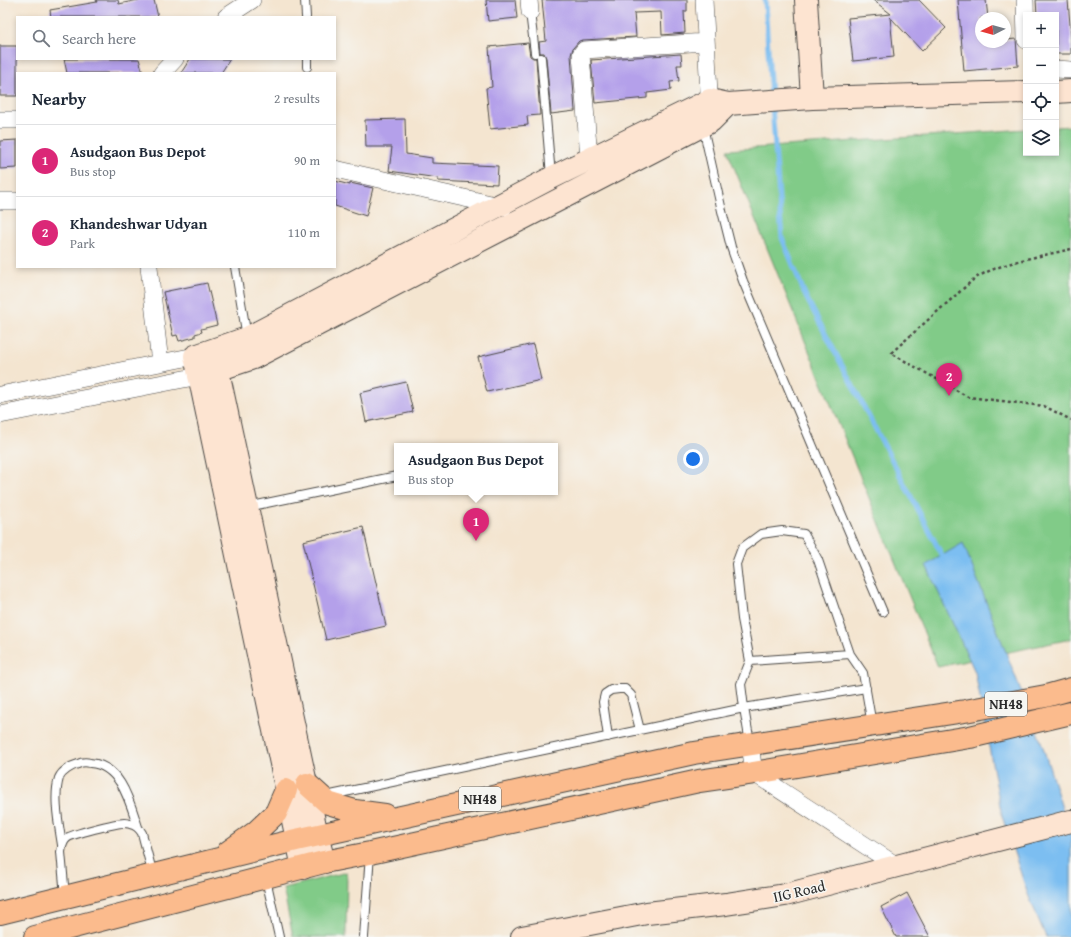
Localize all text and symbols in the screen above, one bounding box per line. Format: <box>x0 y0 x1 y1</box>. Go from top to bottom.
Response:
north arrow <box>975 12 1011 48</box>
map controls <box>1023 12 1059 156</box>
button: + <box>1023 12 1059 48</box>
search box <box>16 16 336 60</box>
icon: search <box>30 27 52 49</box>
text: Search here <box>62 28 136 49</box>
button: − <box>1023 48 1059 84</box>
button: locate <box>1023 84 1059 120</box>
text: Nearby <box>32 86 86 111</box>
text: 2 results <box>274 89 320 108</box>
button: layers <box>1023 120 1059 156</box>
text: Asudgaon Bus Depot <box>70 141 206 162</box>
text: 1 <box>42 151 48 170</box>
text: 90 m <box>294 151 320 170</box>
text: Bus stop <box>70 162 116 181</box>
text: Khandeshwar Udyan <box>70 213 207 234</box>
text: 2 <box>42 223 48 242</box>
text: 110 m <box>288 223 320 242</box>
text: Park <box>70 234 95 253</box>
pin: 2 <box>936 363 962 396</box>
popup <box>394 443 558 495</box>
text: Asudgaon Bus Depot <box>408 449 544 470</box>
your location <box>683 449 703 469</box>
text: Bus stop <box>408 470 454 489</box>
pin: 1 <box>463 508 489 541</box>
road number: NH48 <box>985 692 1027 716</box>
road number: NH48 <box>459 787 501 811</box>
street label: IIG Road <box>771 875 827 907</box>

